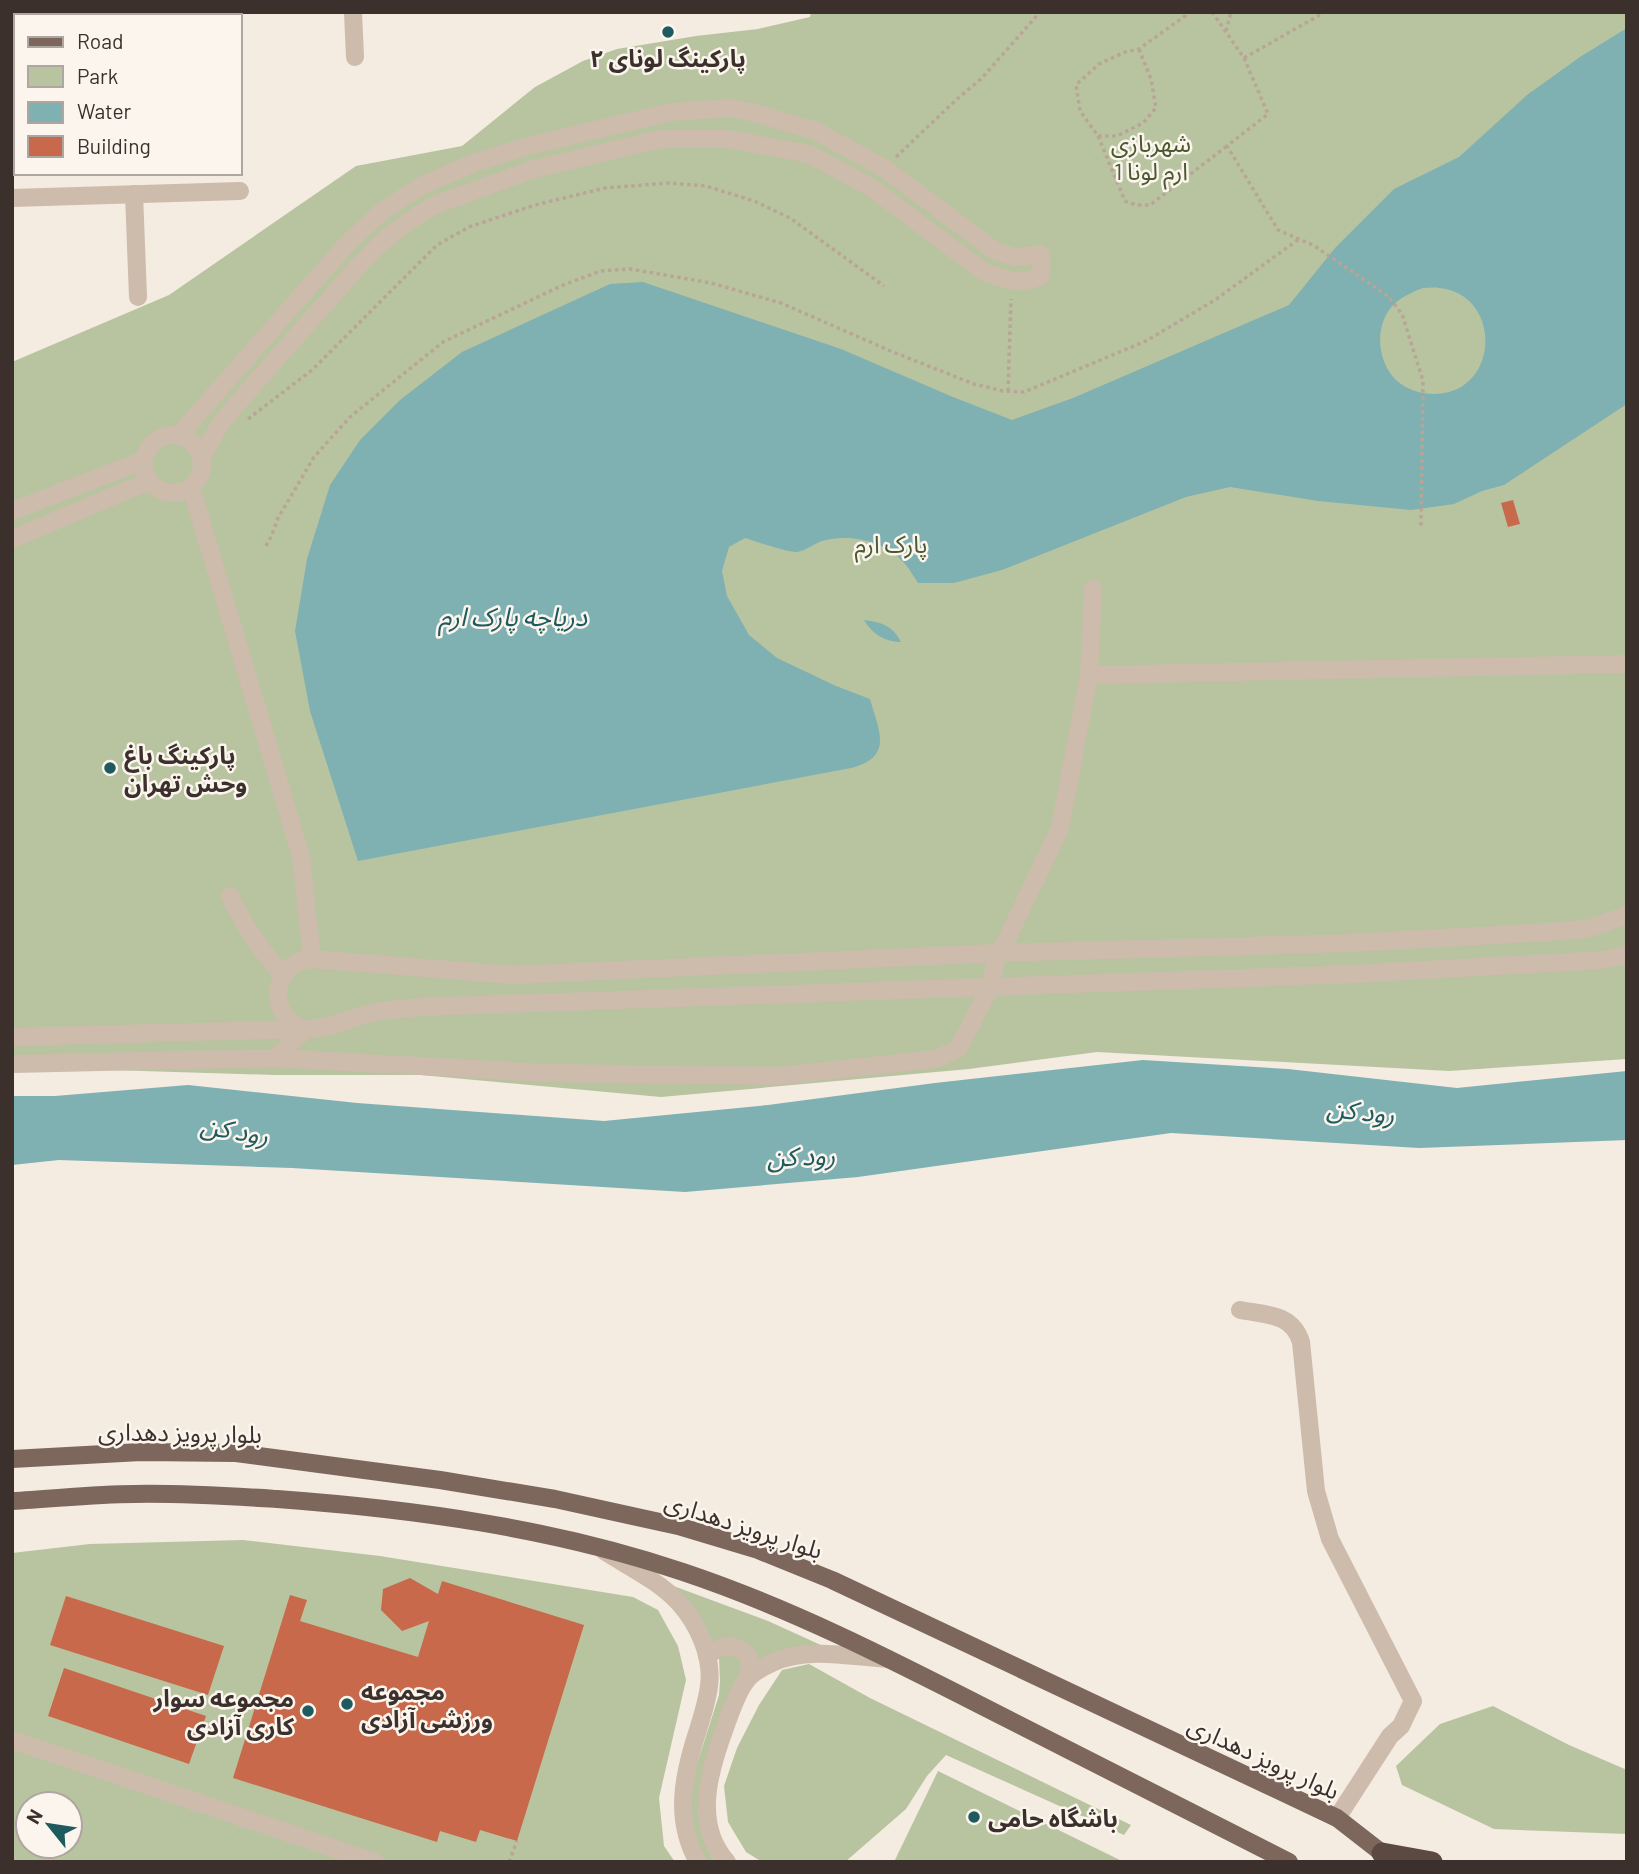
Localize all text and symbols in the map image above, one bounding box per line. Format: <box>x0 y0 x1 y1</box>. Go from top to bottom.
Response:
legend <box>14 14 242 175</box>
marker: پارکینگ لونای ۲ <box>660 24 676 40</box>
text: Road <box>77 28 123 53</box>
place label: پارکینگ لونای ۲ <box>590 43 746 74</box>
text: Park <box>77 63 118 88</box>
text: Water <box>77 98 132 123</box>
park label: شهربازی ارم لونا 1 <box>1111 128 1191 190</box>
text: Building <box>77 133 151 158</box>
park label: پارک ارم <box>854 529 928 563</box>
water label: دریاچه پارک ارم <box>438 600 588 637</box>
place label: پارکینگ باغ وحش تهران <box>124 740 247 798</box>
marker: پارکینگ باغ وحش تهران <box>102 760 118 776</box>
water label: رود کن <box>1325 1091 1397 1131</box>
water label: رود کن <box>198 1108 271 1152</box>
water label: رود کن <box>766 1138 836 1174</box>
street label: بلوار پرویز دهداری <box>98 1416 262 1450</box>
street label: بلوار پرویز دهداری <box>661 1486 826 1566</box>
place label: مجموعه ورزشی آزادی <box>361 1676 493 1734</box>
place label: مجموعه سوار کاری آزادی <box>153 1683 295 1741</box>
marker: مجموعه ورزشی آزادی <box>339 1696 355 1712</box>
marker: مجموعه سوار کاری آزادی <box>300 1703 316 1719</box>
street label: بلوار پرویز دهداری <box>1183 1709 1344 1807</box>
north arrow <box>14 1790 84 1860</box>
place label: باشگاه حامی <box>988 1803 1118 1833</box>
text: N <box>21 1805 47 1827</box>
marker: باشگاه حامی <box>966 1809 982 1825</box>

